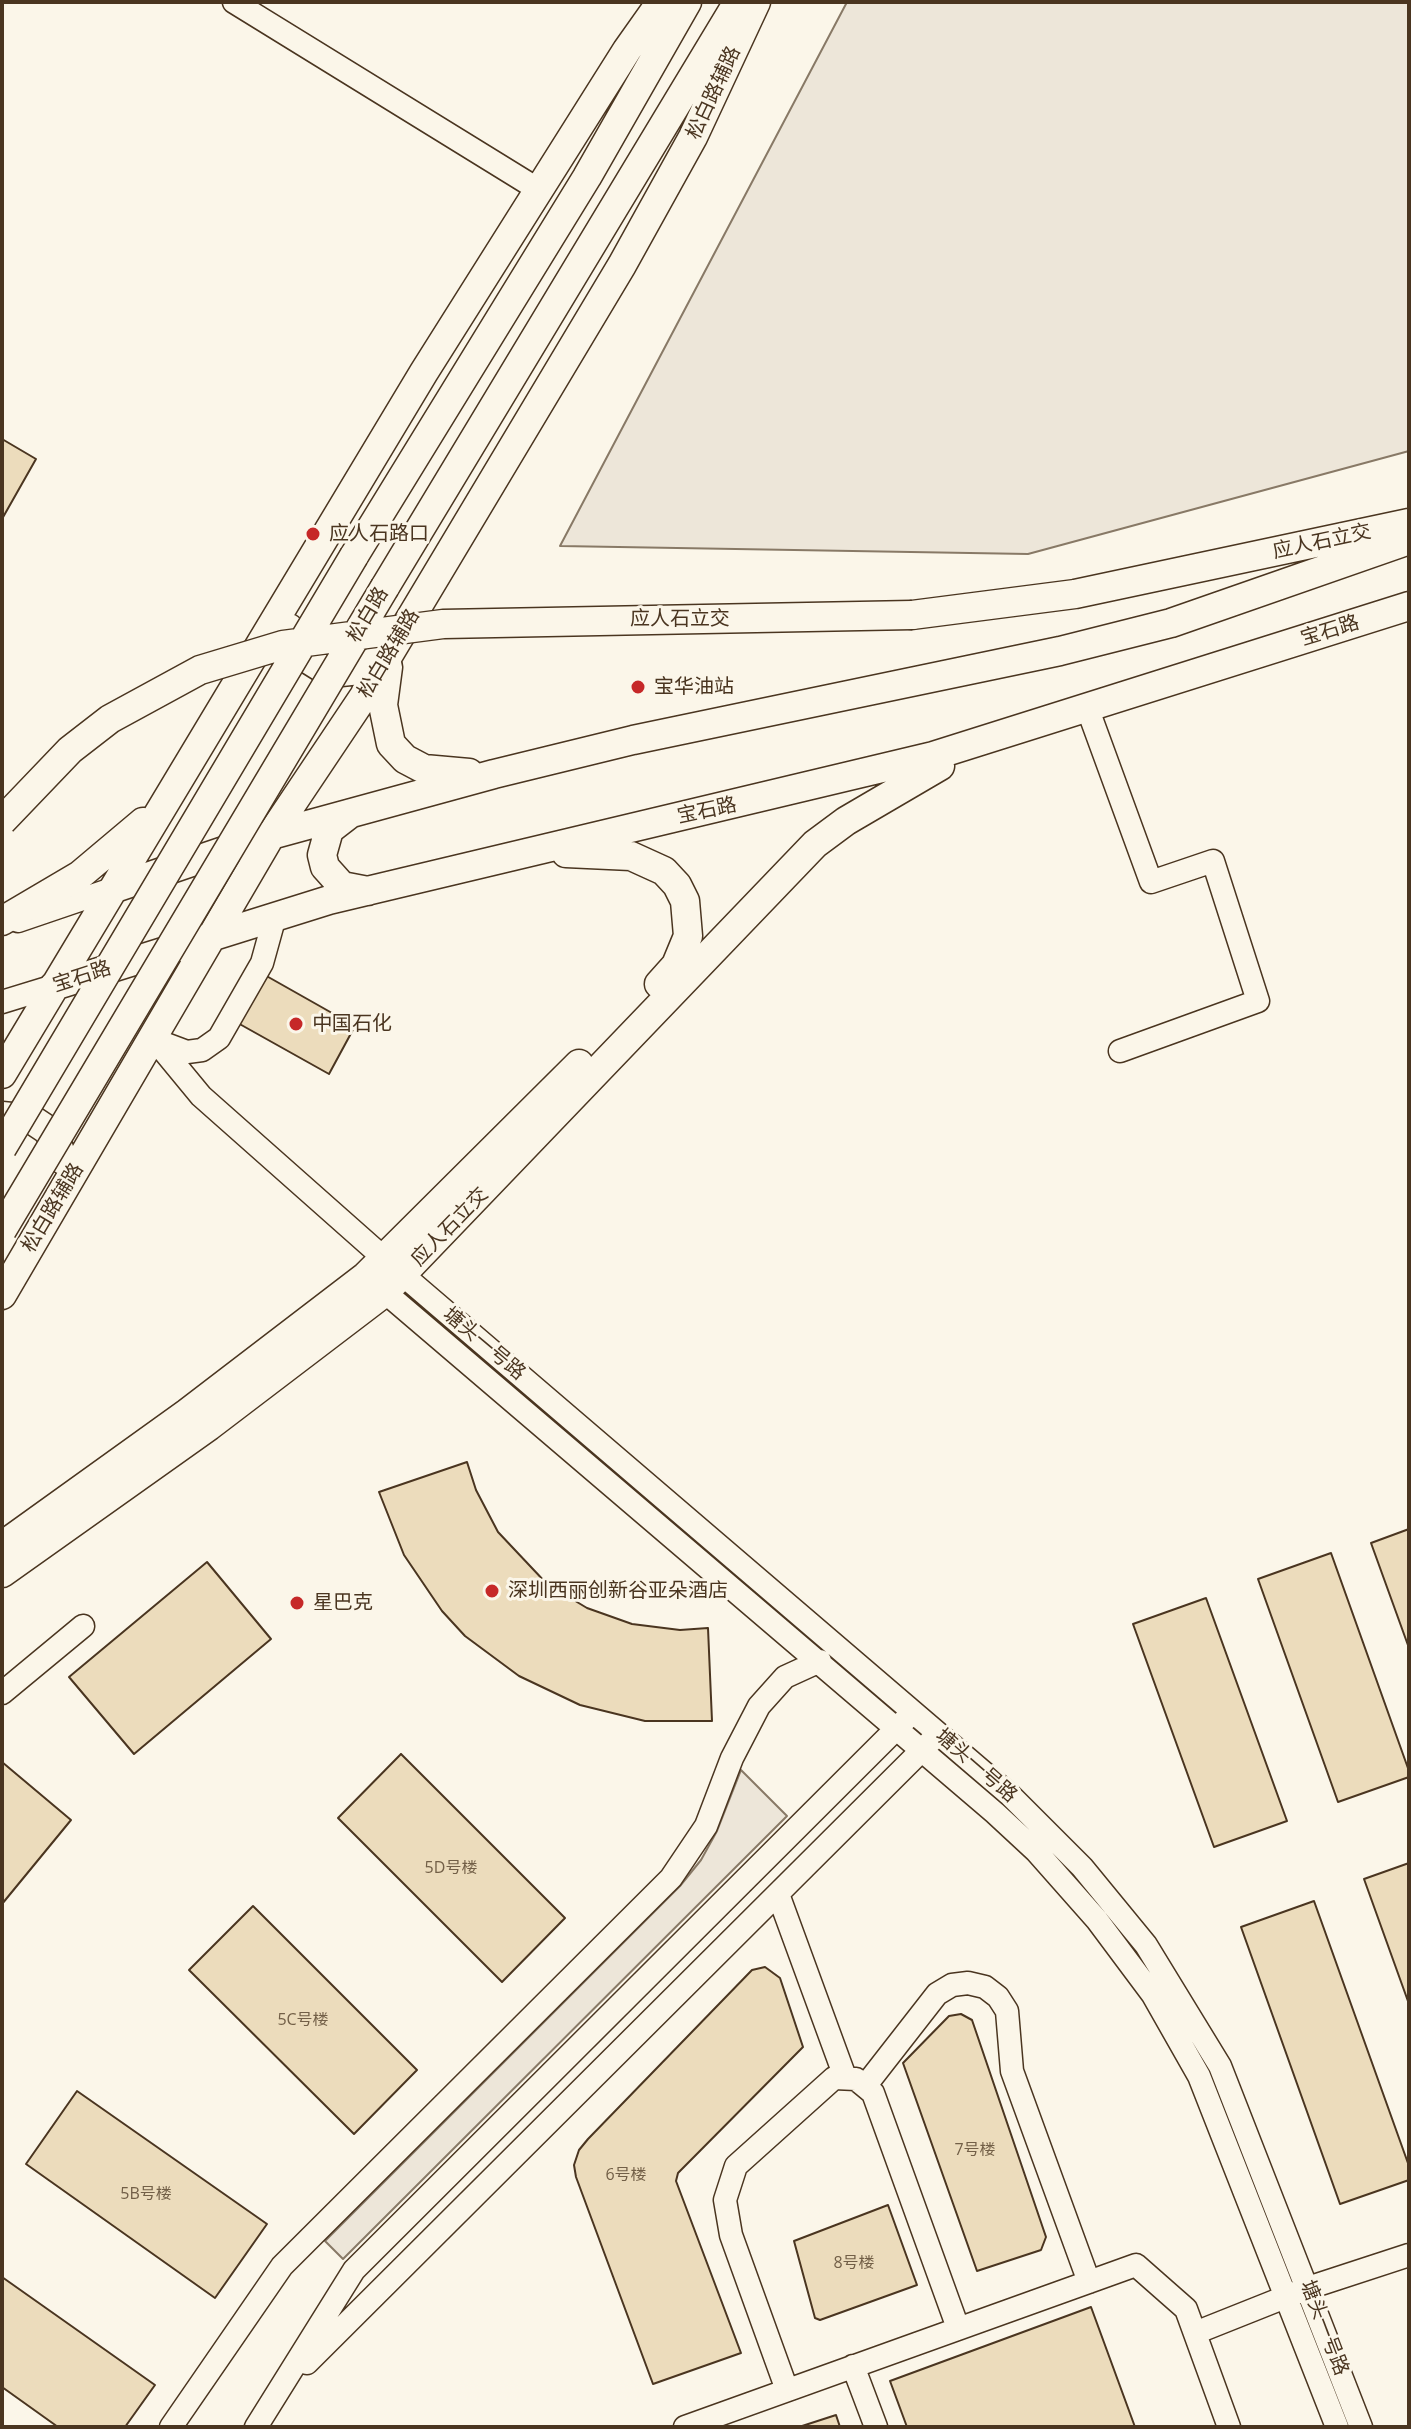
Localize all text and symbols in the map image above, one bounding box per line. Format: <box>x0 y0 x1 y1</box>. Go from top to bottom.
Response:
street label: 松白路辅路 <box>682 43 746 143</box>
street label: 应人石立交 <box>1271 520 1373 564</box>
place label: 应人石路口 <box>329 522 429 546</box>
marker: 应人石路口 <box>304 525 322 543</box>
street label: 松白路 <box>342 583 394 647</box>
street label: 松白路辅路 <box>353 605 425 703</box>
street label: 应人石立交 <box>630 607 730 631</box>
street label: 宝石路 <box>1298 611 1362 651</box>
place label: 宝华油站 <box>654 675 734 699</box>
marker: 宝华油站 <box>629 678 647 696</box>
street label: 宝石路 <box>675 793 739 829</box>
street label: 宝石路 <box>50 956 114 998</box>
place label: 中国石化 <box>312 1012 392 1036</box>
marker: 中国石化 <box>287 1015 305 1033</box>
street label: 松白路辅路 <box>17 1159 89 1257</box>
street label: 应人石立交 <box>407 1183 493 1271</box>
street label: 塘头一号路 <box>438 1303 530 1385</box>
place label: 深圳西丽创新谷亚朵酒店 <box>508 1579 728 1603</box>
marker: 深圳西丽创新谷亚朵酒店 <box>483 1582 501 1600</box>
place label: 星巴克 <box>313 1591 373 1615</box>
marker: 星巴克 <box>288 1594 306 1612</box>
street label: 塘头一号路 <box>930 1724 1022 1808</box>
house number: 5D号楼 <box>425 1858 477 1878</box>
house number: 5C号楼 <box>277 2010 329 2030</box>
house number: 7号楼 <box>954 2140 996 2160</box>
house number: 6号楼 <box>605 2165 647 2185</box>
house number: 5B号楼 <box>120 2184 172 2204</box>
house number: 8号楼 <box>833 2253 875 2273</box>
street label: 塘头一号路 <box>1295 2277 1353 2379</box>

